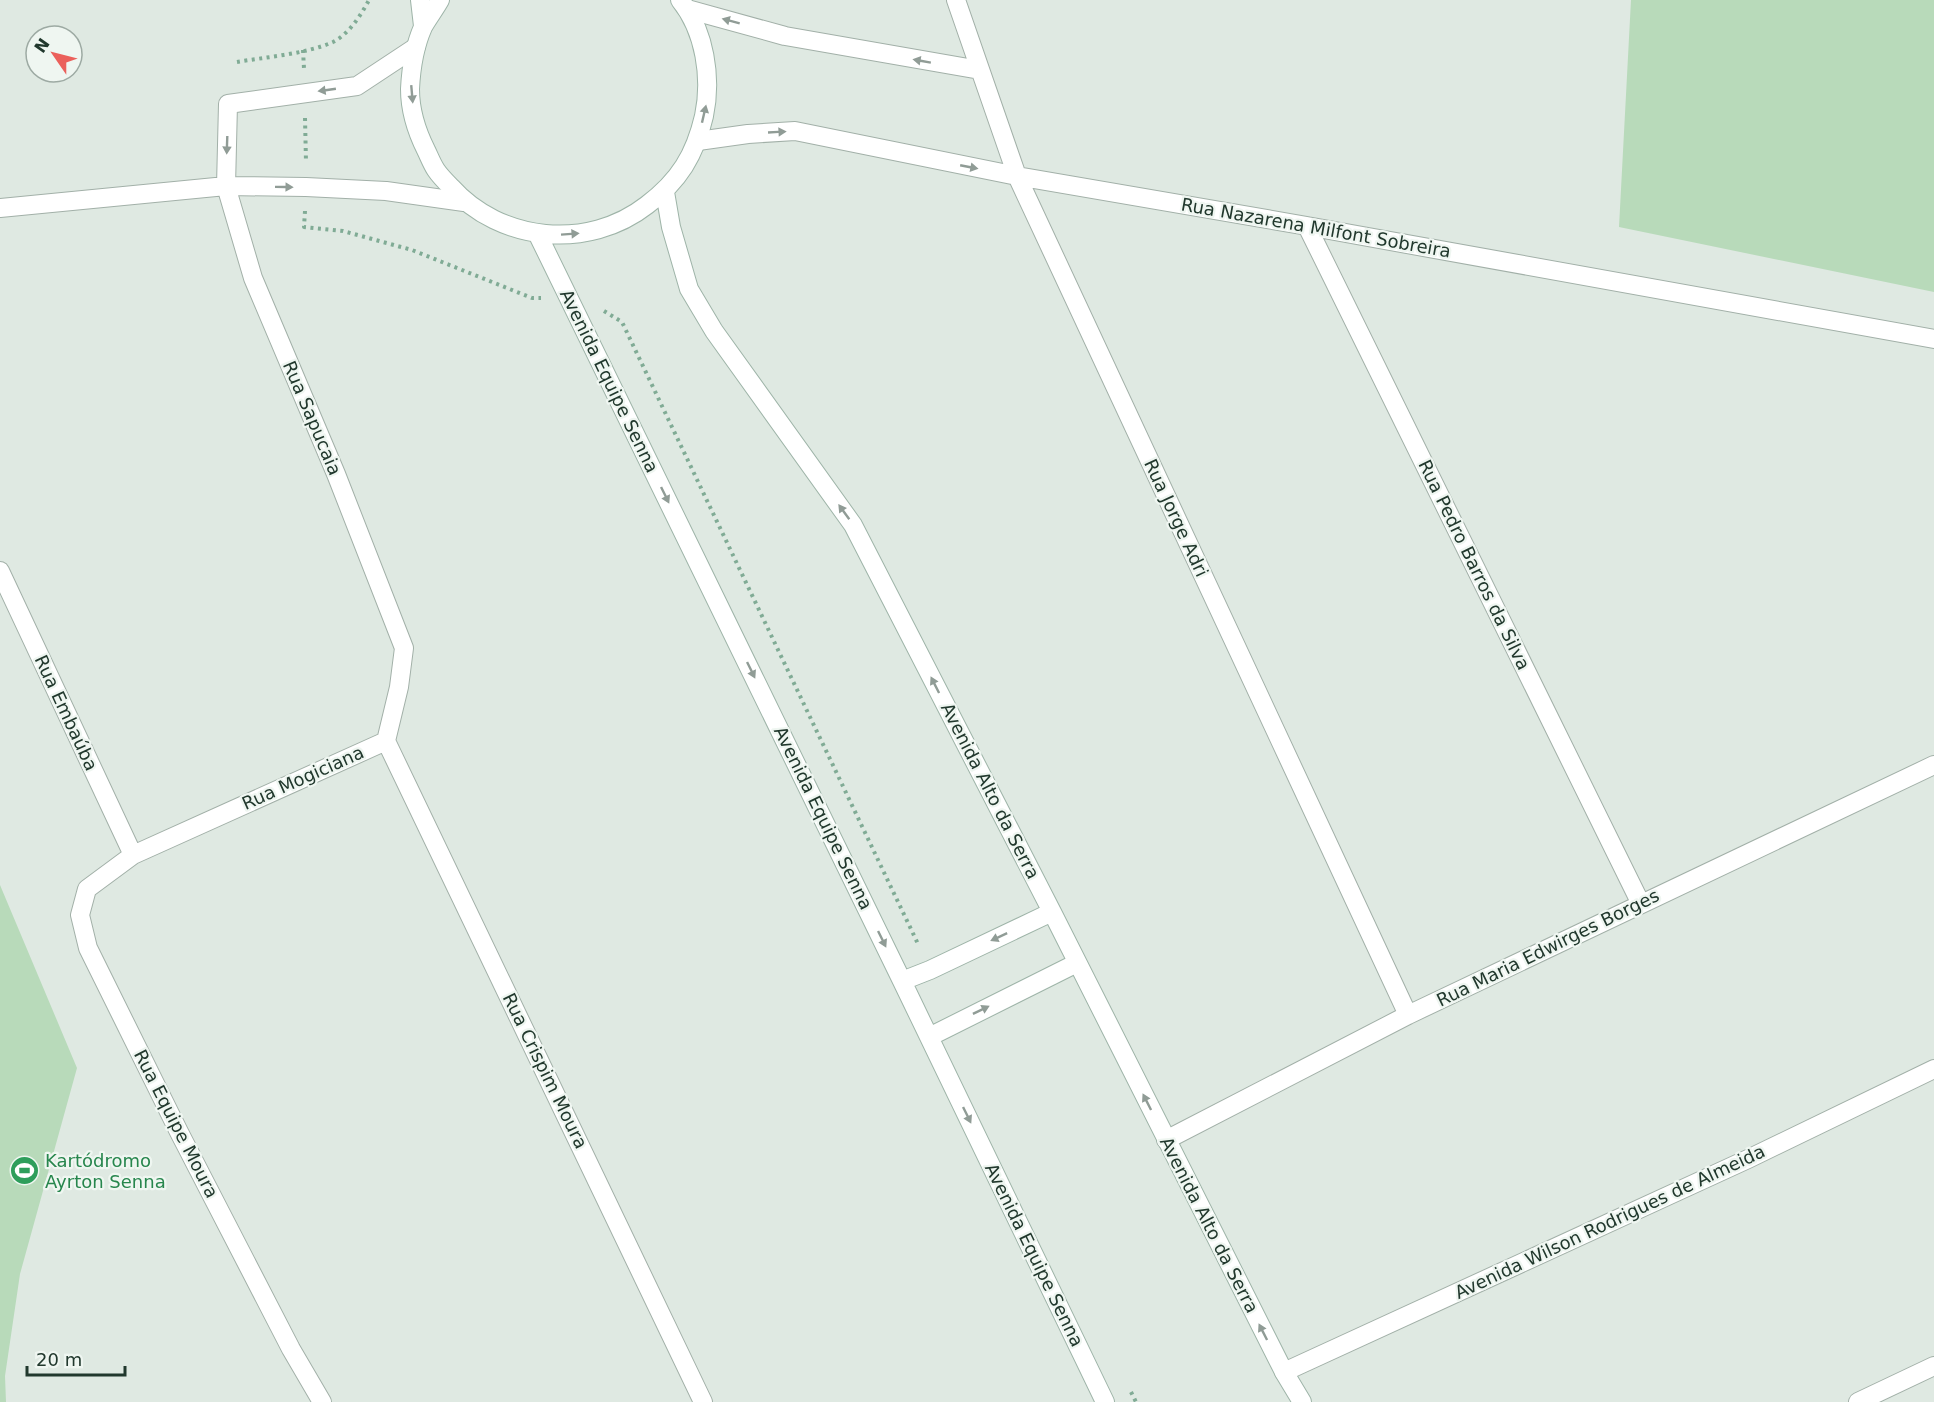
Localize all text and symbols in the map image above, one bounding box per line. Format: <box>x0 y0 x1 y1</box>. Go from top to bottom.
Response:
one-way arrow <box>722 16 740 25</box>
north arrow <box>24 24 84 84</box>
text: N <box>31 35 54 57</box>
one-way arrow <box>912 56 931 65</box>
one-way arrow <box>318 85 337 94</box>
one-way arrow <box>407 85 417 104</box>
one-way arrow <box>700 104 709 123</box>
one-way arrow <box>768 128 787 137</box>
one-way arrow <box>222 135 231 154</box>
one-way arrow <box>959 163 978 172</box>
one-way arrow <box>275 182 294 191</box>
street label: Rua Nazarena Milfont Sobreira <box>1180 193 1453 262</box>
one-way arrow <box>560 230 579 239</box>
street label: Avenida Equipe Senna <box>556 286 663 476</box>
street label: Rua Sapucaia <box>279 358 346 478</box>
street label: Rua Jorge Adri <box>1140 456 1213 580</box>
street label: Rua Pedro Barros da Silva <box>1414 456 1535 673</box>
one-way arrow <box>660 486 670 503</box>
one-way arrow <box>839 505 851 520</box>
street label: Rua Embaúba <box>31 652 102 774</box>
one-way arrow <box>745 661 755 679</box>
one-way arrow <box>931 676 940 693</box>
street label: Avenida Alto da Serra <box>937 699 1044 882</box>
street label: Avenida Equipe Senna <box>770 723 877 913</box>
street label: Rua Mogiciana <box>239 741 367 814</box>
street label: Rua Maria Edwirges Borges <box>1433 884 1663 1011</box>
one-way arrow <box>878 931 887 948</box>
one-way arrow <box>990 933 1007 942</box>
street label: Rua Crispim Moura <box>499 990 592 1152</box>
one-way arrow <box>973 1006 990 1015</box>
street label: Rua Equipe Moura <box>130 1046 223 1201</box>
one-way arrow <box>1142 1094 1151 1111</box>
one-way arrow <box>962 1107 971 1124</box>
street label: Avenida Alto da Serra <box>1156 1133 1263 1316</box>
street label: Avenida Wilson Rodrigues de Almeida <box>1451 1140 1768 1303</box>
place label: Kartódromo Ayrton Senna <box>45 1150 166 1192</box>
sports icon: Kartódromo Ayrton Senna <box>8 1155 40 1187</box>
street label: Avenida Equipe Senna <box>981 1160 1088 1350</box>
one-way arrow <box>1259 1324 1268 1341</box>
scale bar <box>27 1339 124 1377</box>
text: 20 m <box>36 1349 82 1370</box>

